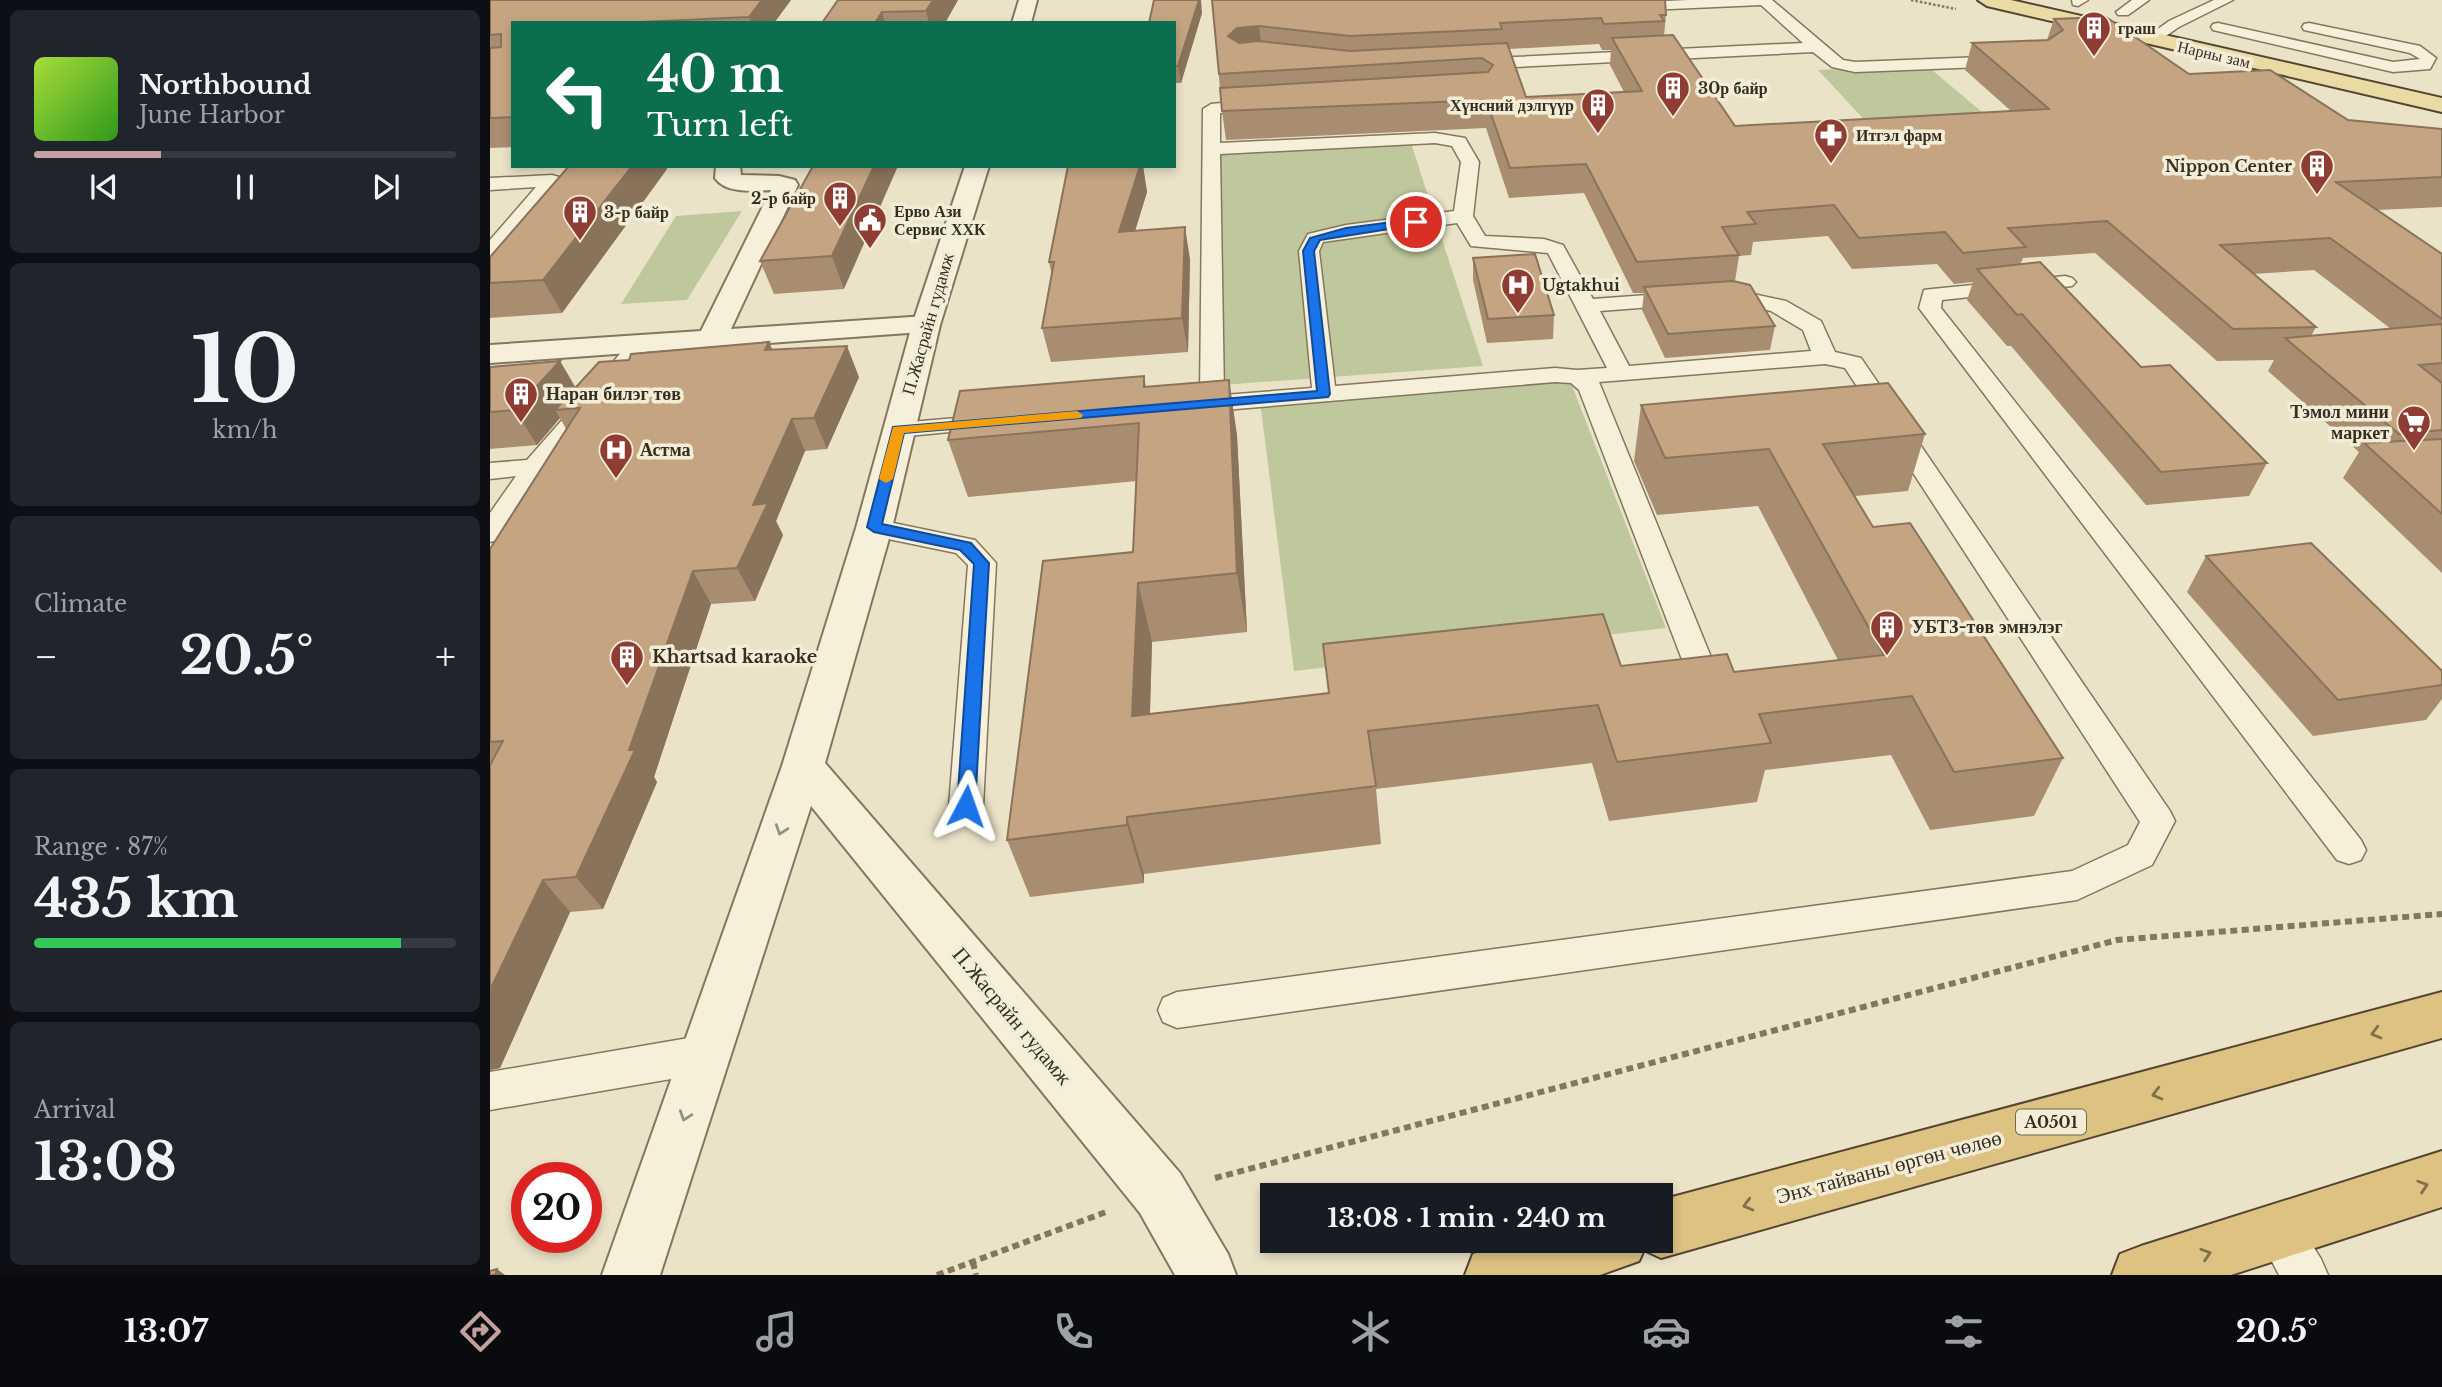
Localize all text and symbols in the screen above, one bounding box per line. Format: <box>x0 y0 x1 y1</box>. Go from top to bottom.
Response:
building icon: граш <box>2075 9 2113 58</box>
place label: граш <box>2118 18 2156 38</box>
street label: Нарны зам <box>2176 36 2252 72</box>
text: 40 m <box>647 44 784 105</box>
icon: left <box>532 49 623 140</box>
text: Northbound <box>139 69 311 101</box>
building icon: 30р байр <box>1654 69 1692 118</box>
place label: 30р байр <box>1698 78 1768 98</box>
building icon: Хүнсний дэлгүүр <box>1579 86 1617 135</box>
place label: Хүнсний дэлгүүр <box>1450 95 1574 115</box>
text: June Harbor <box>139 101 285 129</box>
text: Turn left <box>647 105 793 145</box>
pharmacy icon: Итгэл фарм <box>1812 116 1850 165</box>
place label: Итгэл фарм <box>1856 125 1942 145</box>
building icon: Nippon Center <box>2298 147 2336 196</box>
place label: Nippon Center <box>2165 156 2292 176</box>
icon: previous <box>85 168 123 206</box>
icon: pause <box>226 168 264 206</box>
icon: next <box>367 168 405 206</box>
building icon: 2-р байр <box>821 179 859 228</box>
place label: 2-р байр <box>751 188 816 208</box>
pin <box>1386 192 1446 252</box>
building icon: 3-р байр <box>561 193 599 242</box>
public building icon: Ерво Ази Сервис ХХК <box>851 201 889 250</box>
place label: Ерво Ази Сервис ХХК <box>894 201 986 239</box>
place label: 3-р байр <box>604 202 669 222</box>
icon: arrive <box>1397 203 1435 241</box>
street label: П.Жасрайн гудамж <box>897 250 959 398</box>
hospital icon: Ugtakhui <box>1499 266 1537 315</box>
place label: Ugtakhui <box>1542 275 1620 295</box>
text: 10 <box>191 314 299 427</box>
building icon: Наран билэг төв <box>502 375 540 424</box>
place label: Наран билэг төв <box>546 383 681 405</box>
place label: Тэмол мини маркет <box>2290 401 2389 444</box>
supermarket icon: Тэмол мини маркет <box>2395 403 2433 452</box>
text: km/h <box>212 416 278 444</box>
hospital icon: Астма <box>597 431 635 480</box>
place label: Астма <box>640 439 691 461</box>
text: Climate <box>34 590 127 618</box>
building icon: УБТЗ-төв эмнэлэг <box>1868 608 1906 657</box>
place label: УБТЗ-төв эмнэлэг <box>1912 616 2063 638</box>
text: 20.5° <box>180 624 314 688</box>
text: − <box>34 633 58 680</box>
text: + <box>435 633 456 680</box>
building icon: Khartsad karaoke <box>608 638 646 687</box>
place label: Khartsad karaoke <box>652 646 817 668</box>
position arrow <box>929 769 1003 843</box>
one-way arrow <box>775 824 789 836</box>
text: Range · 87% <box>34 833 168 861</box>
text: 435 km <box>34 867 238 931</box>
street label: П.Жасрайн гудамж <box>947 942 1077 1090</box>
one-way arrow <box>2370 1025 2382 1040</box>
one-way arrow <box>2151 1085 2163 1100</box>
text: Arrival <box>34 1096 115 1124</box>
one-way arrow <box>679 1109 693 1121</box>
road number: A0501 <box>2016 1110 2086 1134</box>
street label: Энх тайваны өргөн чөлөө <box>1774 1124 2004 1210</box>
text: 13:08 <box>34 1130 177 1194</box>
speed limit sign: 20 <box>511 1162 602 1253</box>
one-way arrow <box>2417 1179 2429 1194</box>
one-way arrow <box>1742 1197 1754 1212</box>
text: 13:08 · 1 min · 240 m <box>1327 1202 1606 1234</box>
one-way arrow <box>2200 1248 2212 1263</box>
icon: directions <box>456 1307 505 1356</box>
icon: music <box>752 1307 801 1356</box>
icon: phone <box>1049 1307 1098 1356</box>
icon: climate <box>1346 1307 1395 1356</box>
icon: car <box>1642 1307 1691 1356</box>
icon: filters <box>1939 1307 1988 1356</box>
text: 13:07 <box>124 1311 208 1351</box>
text: 20.5° <box>2236 1311 2318 1351</box>

